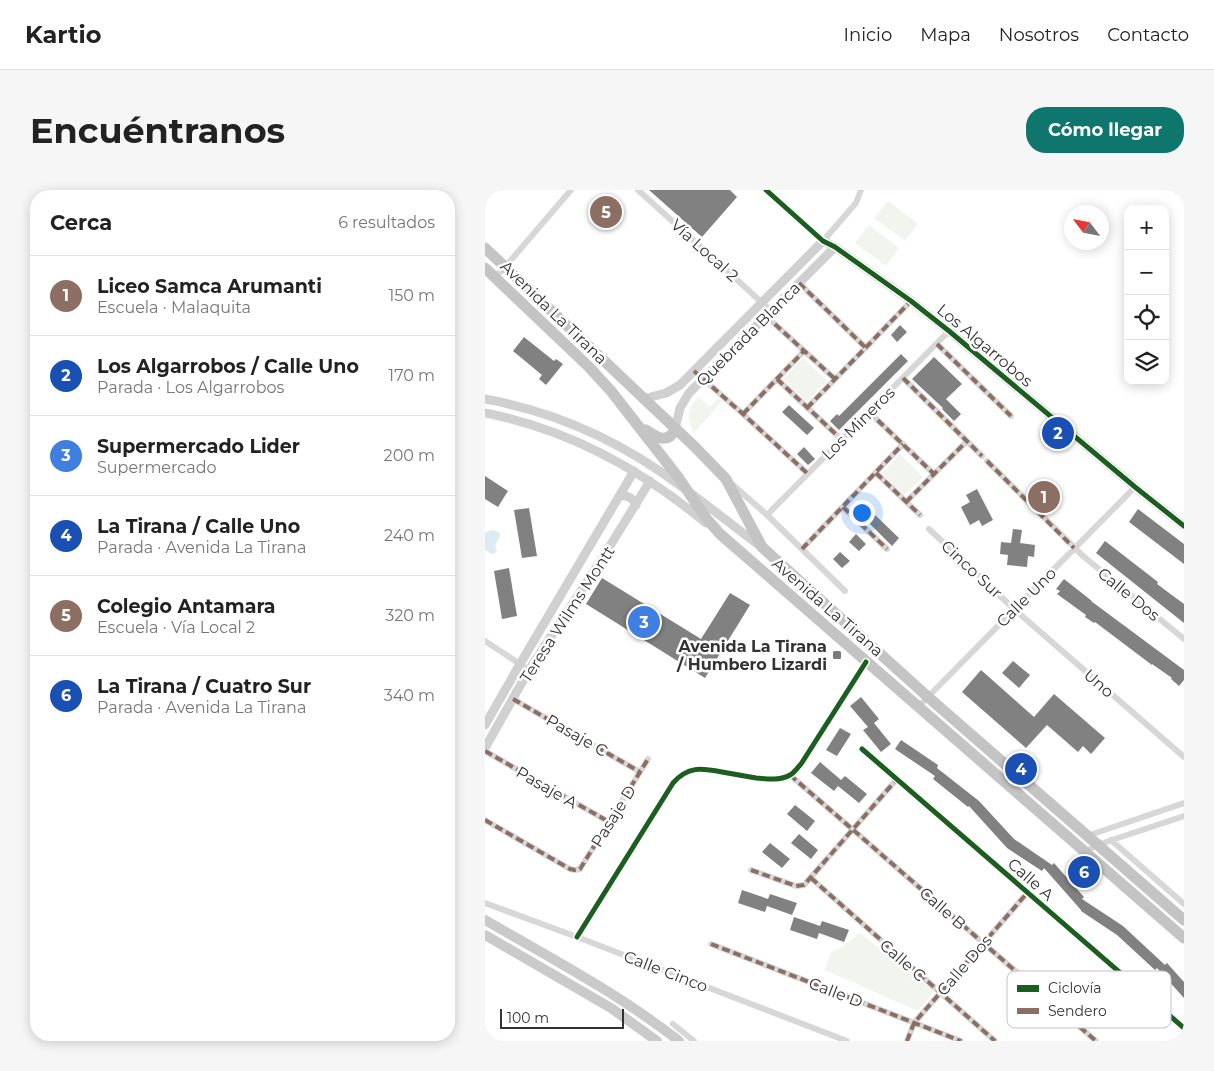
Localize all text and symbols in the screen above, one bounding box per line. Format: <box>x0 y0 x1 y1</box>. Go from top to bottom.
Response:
text: Kartio <box>25 20 101 49</box>
text: Inicio <box>844 24 892 46</box>
text: Mapa <box>920 24 971 46</box>
text: Nosotros <box>999 24 1079 46</box>
text: Contacto <box>1107 24 1189 46</box>
button: Cómo llegar <box>1026 107 1184 153</box>
text: Encuéntranos <box>30 109 285 152</box>
pin: 5 <box>590 193 622 231</box>
north arrow <box>1064 205 1109 250</box>
map controls <box>1124 205 1169 385</box>
button: + <box>1124 205 1169 250</box>
text: Cerca <box>50 210 112 235</box>
text: 6 resultados <box>338 213 435 232</box>
street label: Vía Local 2 <box>667 215 742 286</box>
button: − <box>1124 250 1169 295</box>
street label: Avenida La Tirana <box>496 257 611 368</box>
text: Liceo Samca Arumanti <box>97 275 322 298</box>
street label: Quebrada Blanca <box>692 278 804 390</box>
text: 1 <box>63 286 69 305</box>
text: 150 m <box>388 286 435 305</box>
button: locate <box>1124 295 1169 340</box>
text: Escuela · Malaquita <box>97 298 251 317</box>
street label: Los Algarrobos <box>933 300 1036 391</box>
button: layers <box>1124 340 1169 385</box>
text: Los Algarrobos / Calle Uno <box>97 355 359 378</box>
text: 2 <box>61 366 71 385</box>
text: 170 m <box>388 366 435 385</box>
text: Parada · Los Algarrobos <box>97 378 284 397</box>
street label: Los Mineros <box>818 383 899 464</box>
pin: 2 <box>1042 414 1074 452</box>
text: Supermercado Lider <box>97 435 300 458</box>
text: 3 <box>61 446 71 465</box>
text: 200 m <box>384 446 435 465</box>
text: Supermercado <box>97 458 217 477</box>
pin: 1 <box>1028 478 1060 516</box>
your location <box>849 500 875 526</box>
text: La Tirana / Calle Uno <box>97 515 300 538</box>
text: 4 <box>60 526 72 545</box>
text: 240 m <box>384 526 435 545</box>
street label: Cinco Sur <box>937 536 1006 602</box>
text: Parada · Avenida La Tirana <box>97 538 306 557</box>
street label: Teresa Wilms Montt <box>516 542 619 686</box>
street label: Avenida La Tirana <box>768 554 887 661</box>
street label: Calle Uno <box>993 564 1060 631</box>
street label: Calle Dos <box>1094 564 1164 625</box>
text: Colegio Antamara <box>97 595 276 618</box>
pin: 3 <box>628 603 660 641</box>
text: 5 <box>61 606 71 625</box>
text: 320 m <box>385 606 435 625</box>
text: Escuela · Vía Local 2 <box>97 618 255 637</box>
place label: Avenida La Tirana / Humbero Lizardi <box>676 637 827 674</box>
marker: Avenida La Tirana / Humbero Lizardi <box>831 649 843 661</box>
street label: Uno <box>1080 665 1118 702</box>
text: La Tirana / Cuatro Sur <box>97 675 311 698</box>
text: 6 <box>61 686 71 705</box>
text: 340 m <box>384 686 435 705</box>
text: Parada · Avenida La Tirana <box>97 698 306 717</box>
street label: Pasaje C <box>543 710 611 761</box>
pin: 4 <box>1005 750 1037 788</box>
street label: Pasaje A <box>513 762 581 813</box>
street label: Pasaje D <box>587 782 640 851</box>
pin: 6 <box>1068 853 1100 891</box>
street label: Calle A <box>1004 854 1058 905</box>
street label: Calle B <box>916 883 970 934</box>
street label: Calle Dos <box>933 931 996 1000</box>
street label: Calle C <box>876 935 929 985</box>
street label: Calle Cinco <box>621 947 711 996</box>
legend <box>1007 971 1171 1028</box>
street label: Calle D <box>806 974 866 1011</box>
text: Ciclovía <box>1048 979 1101 997</box>
text: Sendero <box>1048 1002 1107 1020</box>
scale bar <box>500 1006 624 1029</box>
text: 100 m <box>507 1009 549 1027</box>

